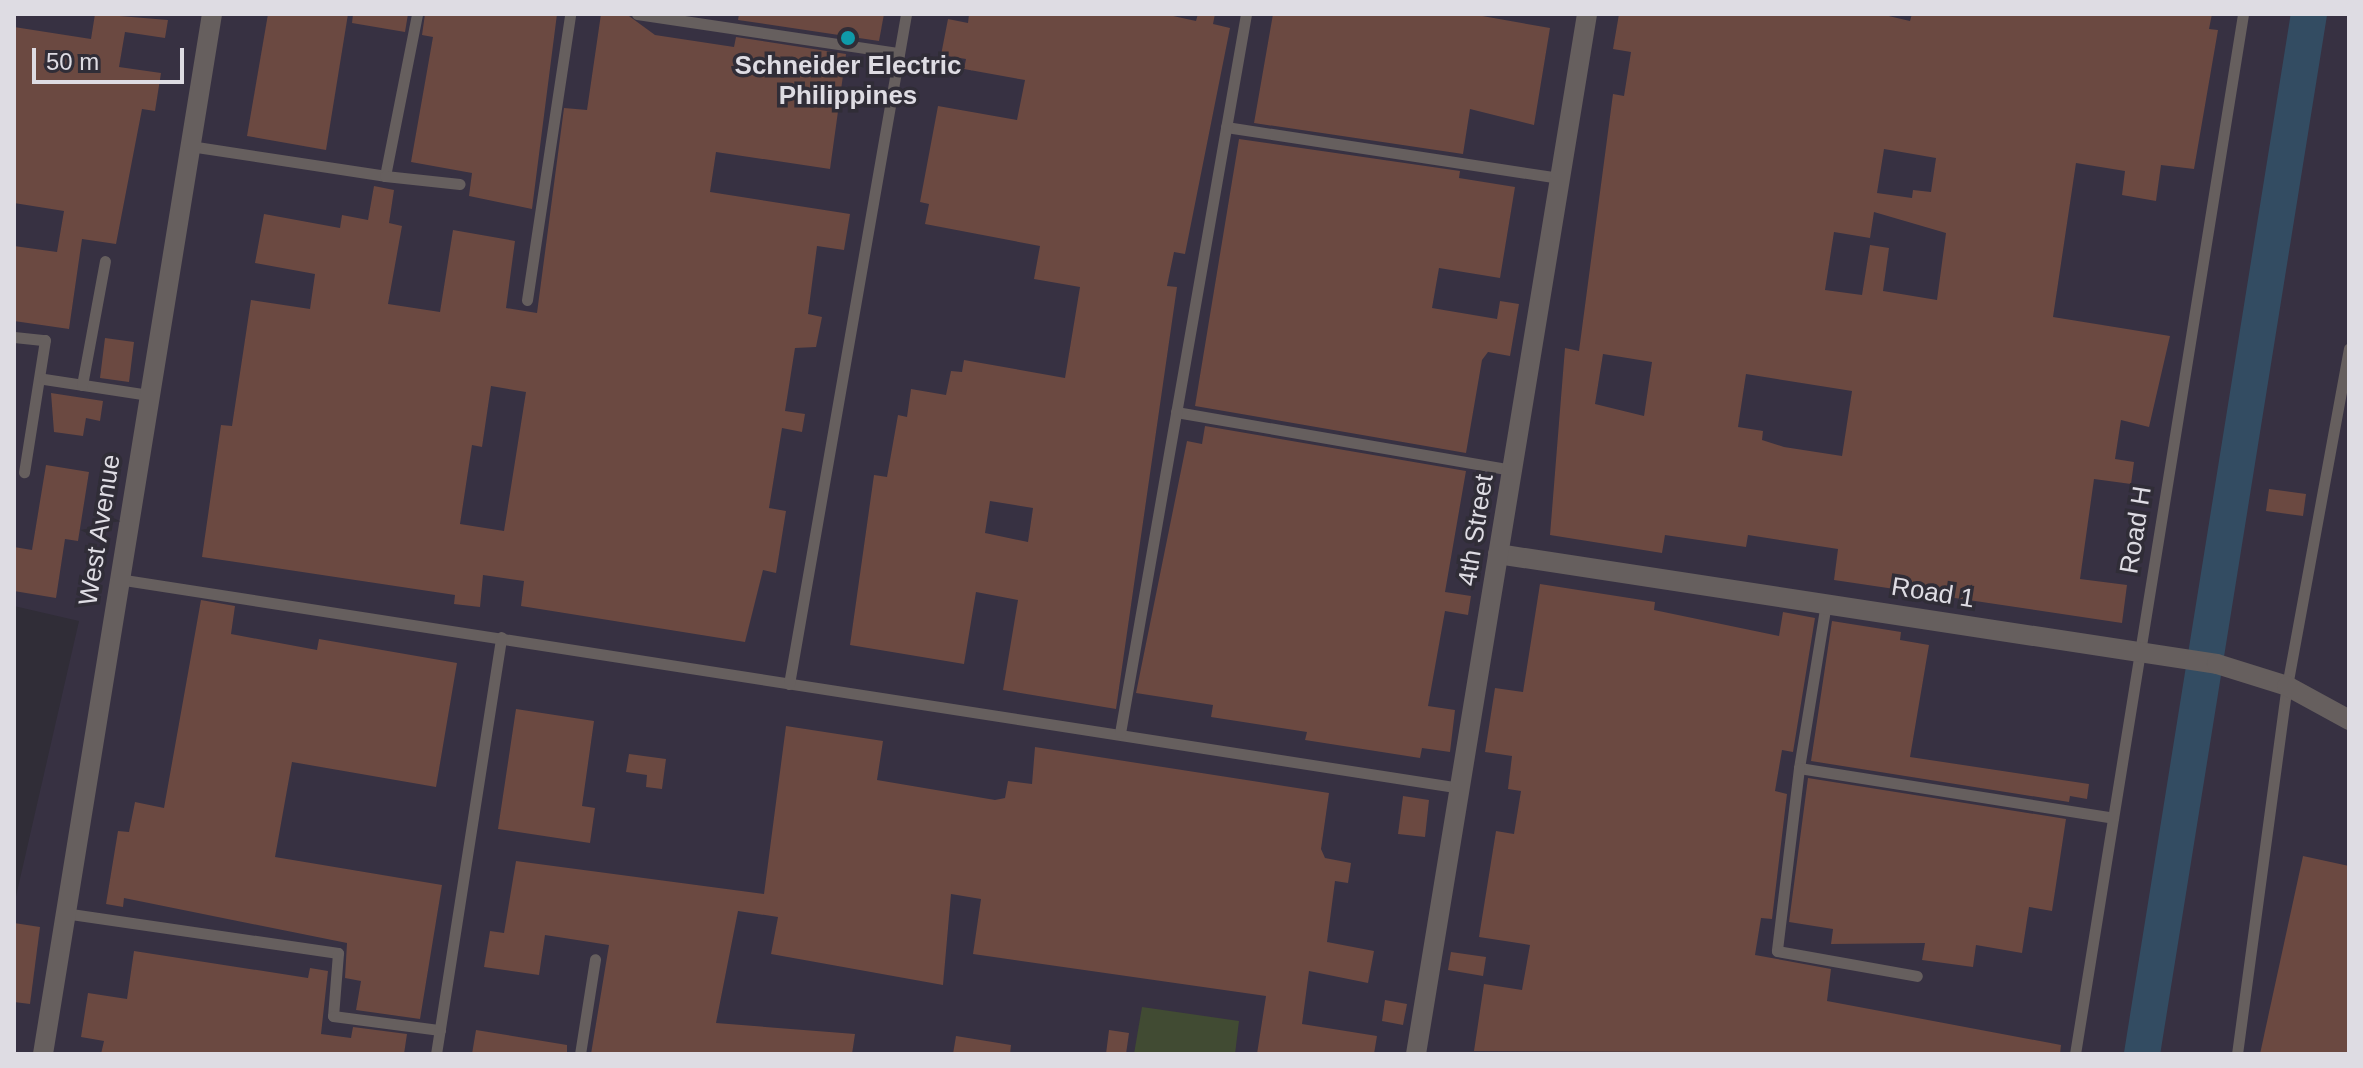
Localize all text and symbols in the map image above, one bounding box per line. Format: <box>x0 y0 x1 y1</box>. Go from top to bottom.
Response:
marker: Schneider Electric Philippines <box>839 29 857 47</box>
scale bar <box>36 32 188 82</box>
text: 50 m <box>46 48 99 75</box>
place label: Schneider Electric Philippines <box>735 50 961 112</box>
street label: West Avenue <box>73 452 127 608</box>
street label: 4th Street <box>1452 472 1500 588</box>
street label: Road H <box>2114 484 2158 576</box>
street label: Road 1 <box>1889 571 1977 615</box>

